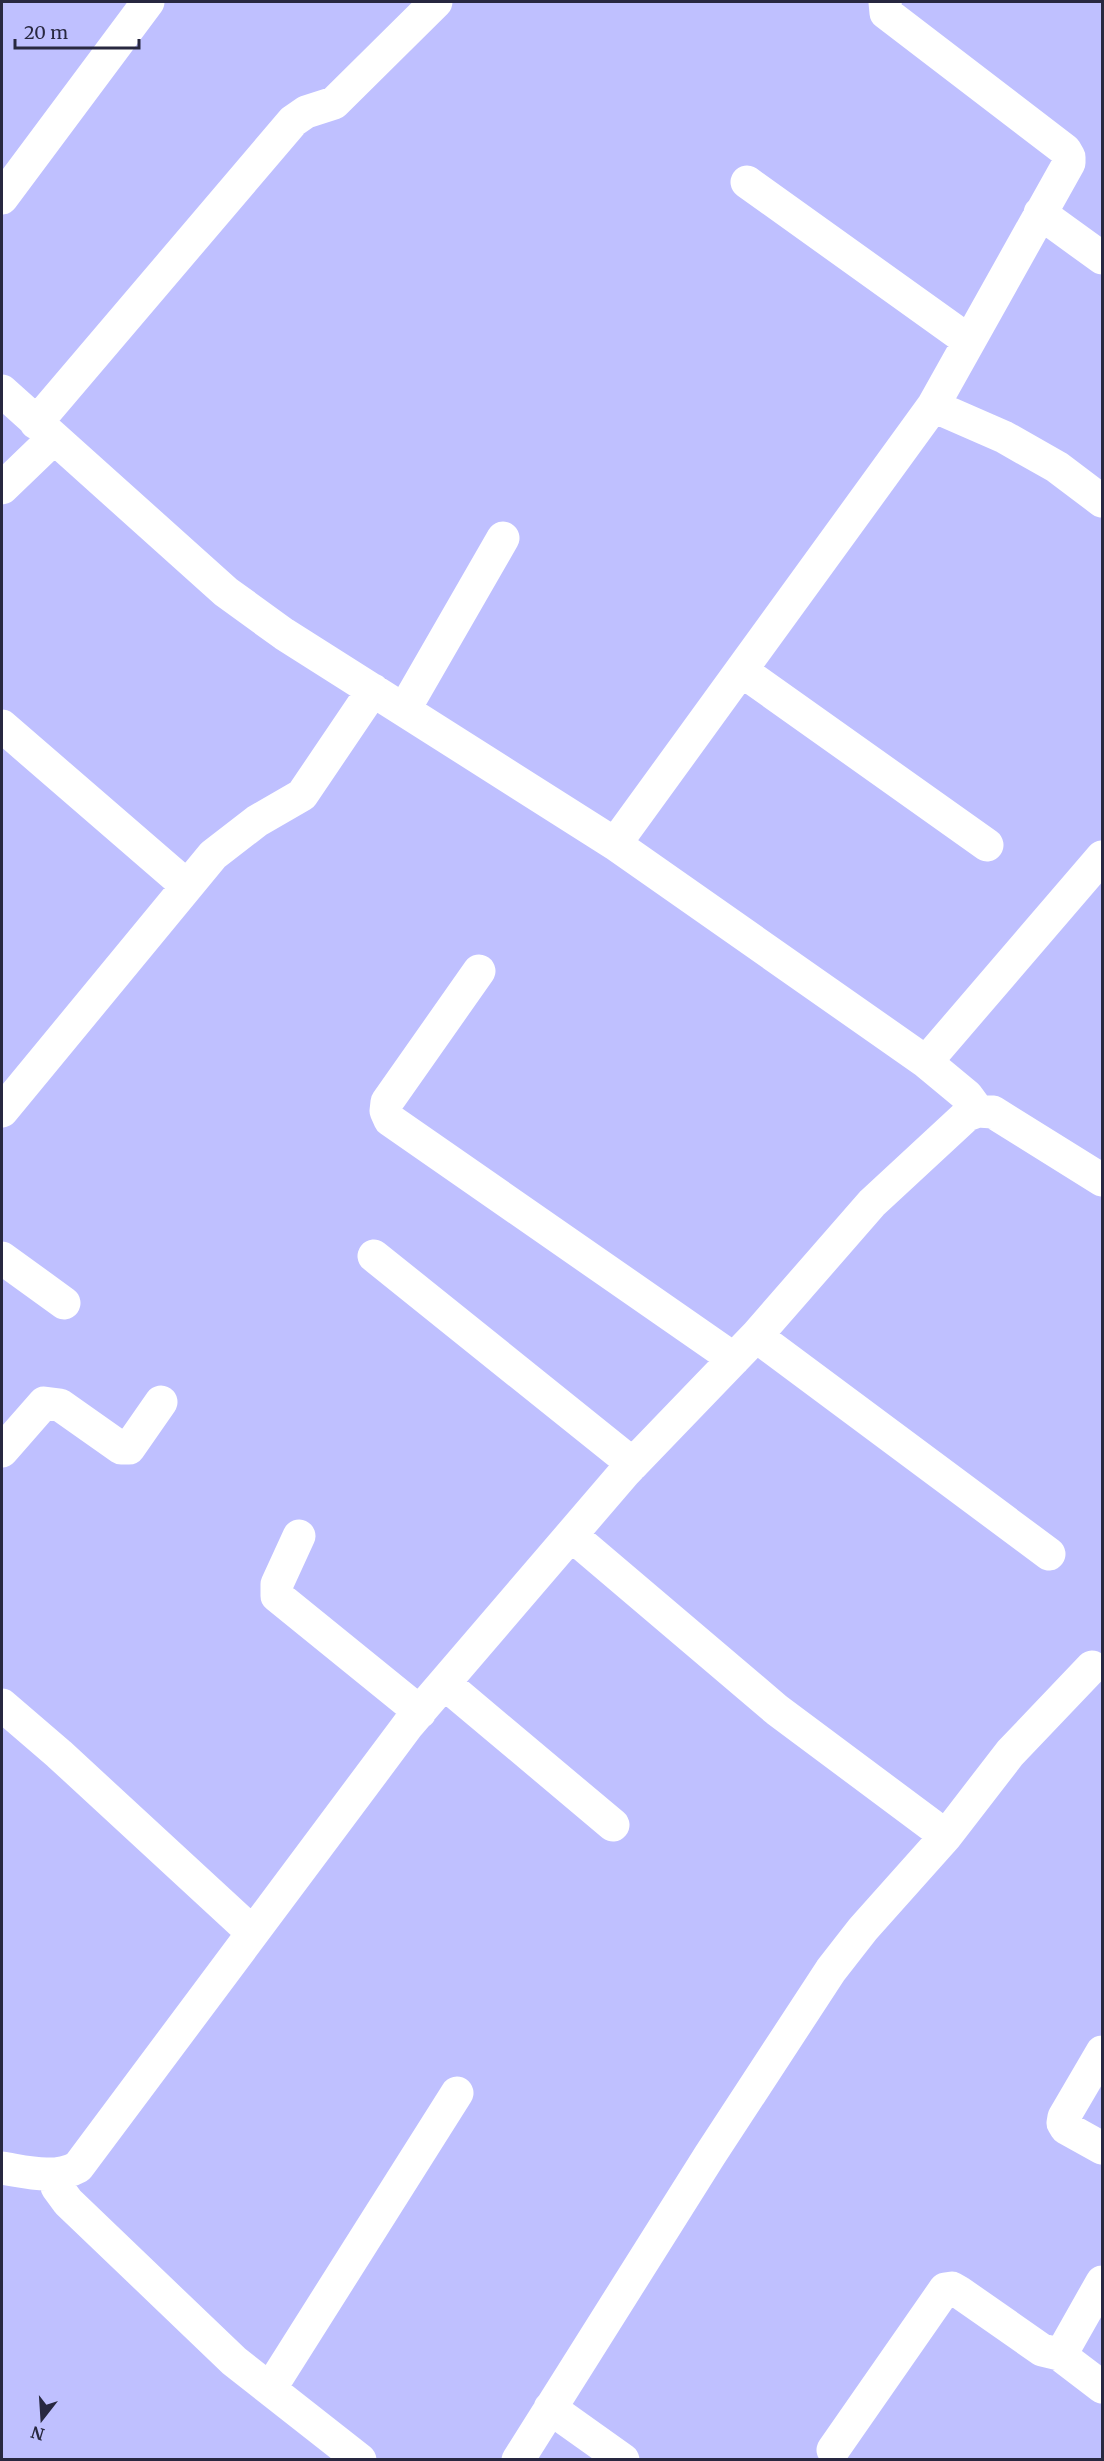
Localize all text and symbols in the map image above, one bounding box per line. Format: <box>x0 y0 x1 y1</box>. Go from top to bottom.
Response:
scale bar <box>15 12 140 50</box>
text: 20 m <box>24 21 68 44</box>
north arrow <box>12 2389 72 2449</box>
text: N <box>28 2422 47 2445</box>

